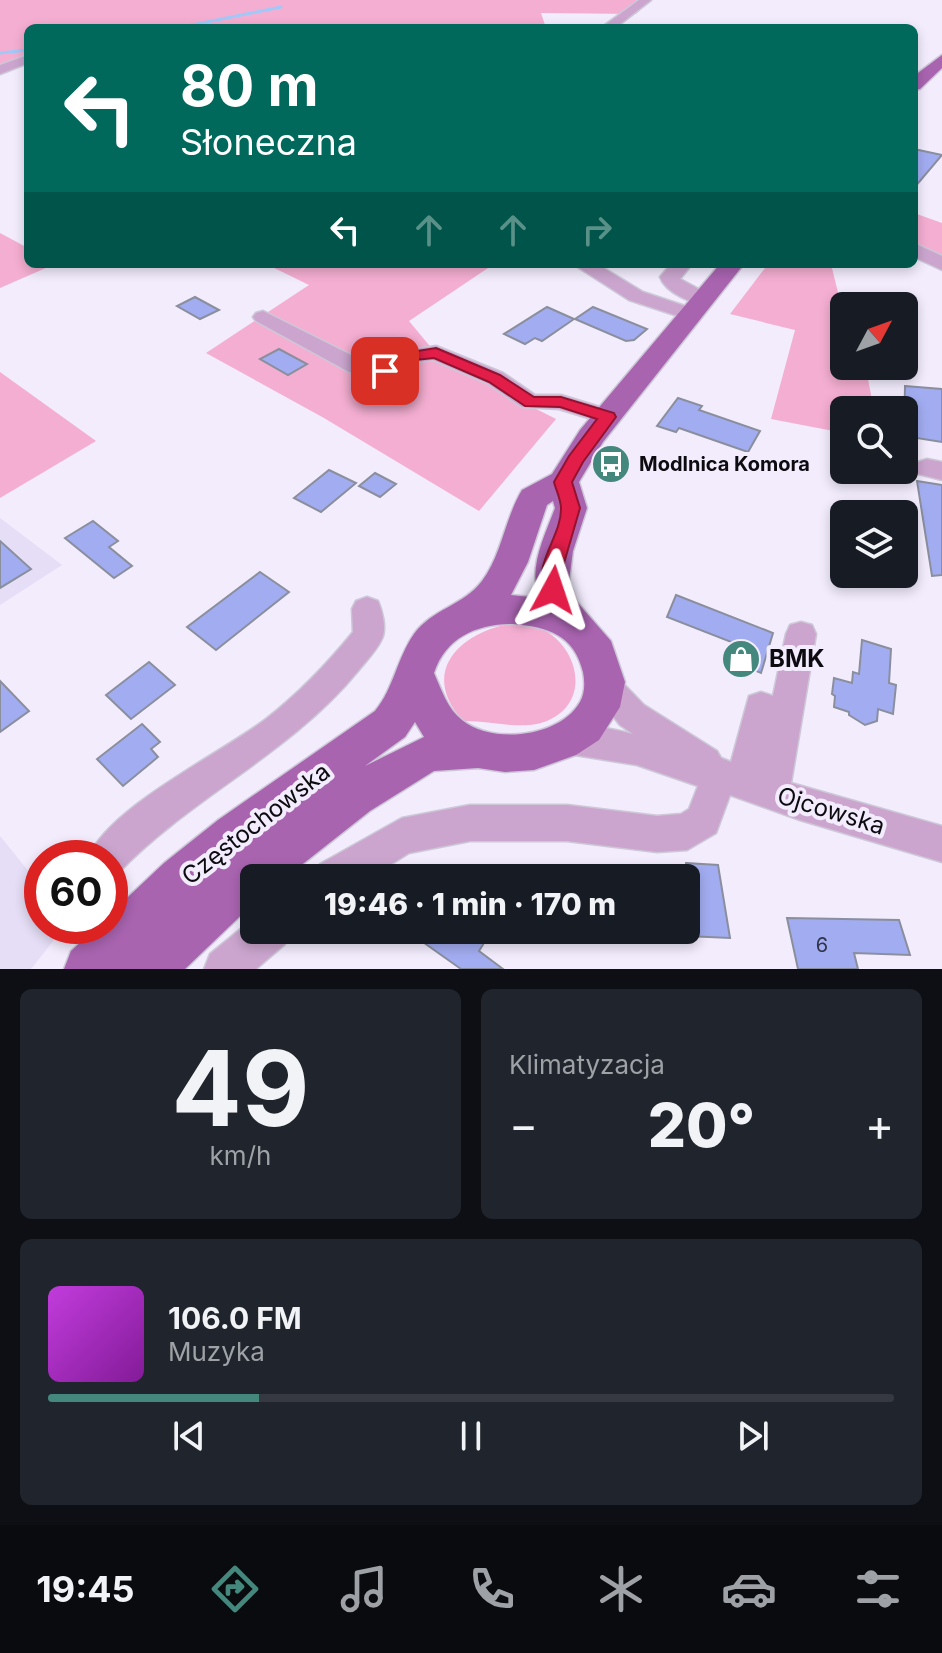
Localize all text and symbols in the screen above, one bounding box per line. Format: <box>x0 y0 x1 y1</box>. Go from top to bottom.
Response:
text: 80 m <box>180 52 319 120</box>
icon: left <box>48 56 152 160</box>
text: Słoneczna <box>180 120 357 164</box>
icon: left <box>323 208 367 252</box>
icon: ahead <box>407 208 451 252</box>
icon: ahead <box>491 208 535 252</box>
icon: right <box>575 208 619 252</box>
north arrow <box>830 292 918 380</box>
map controls <box>830 292 918 588</box>
pin <box>351 337 419 405</box>
icon: arrive <box>363 349 407 393</box>
button: search <box>830 396 918 484</box>
bus stop icon: Modlnica Komora <box>590 443 632 485</box>
place label: Modlnica Komora <box>639 452 810 476</box>
button: layers <box>830 500 918 588</box>
position arrow <box>511 548 595 632</box>
shop icon: BMK <box>720 638 762 680</box>
place label: BMK <box>769 644 825 673</box>
street label: Częstochowska <box>176 757 336 890</box>
street label: Ojcowska <box>774 780 888 841</box>
speed limit sign: 60 <box>24 840 128 944</box>
text: 19:46 · 1 min · 170 m <box>324 886 616 922</box>
house number: 6 <box>816 933 828 957</box>
text: 49 <box>172 1025 309 1151</box>
text: Klimatyzacja <box>509 1049 665 1080</box>
text: 20° <box>648 1089 755 1161</box>
text: − <box>509 1098 538 1152</box>
text: + <box>865 1098 894 1152</box>
text: km/h <box>210 1140 271 1171</box>
text: 106.0 FM <box>168 1300 302 1336</box>
text: Muzyka <box>168 1336 265 1367</box>
icon: previous <box>167 1414 211 1458</box>
icon: pause <box>449 1414 493 1458</box>
icon: next <box>731 1414 775 1458</box>
icon: directions <box>207 1561 263 1617</box>
icon: music <box>336 1561 392 1617</box>
icon: phone <box>464 1561 520 1617</box>
icon: climate <box>593 1561 649 1617</box>
icon: car <box>721 1561 777 1617</box>
icon: filters <box>850 1561 906 1617</box>
text: 19:45 <box>36 1567 135 1611</box>

